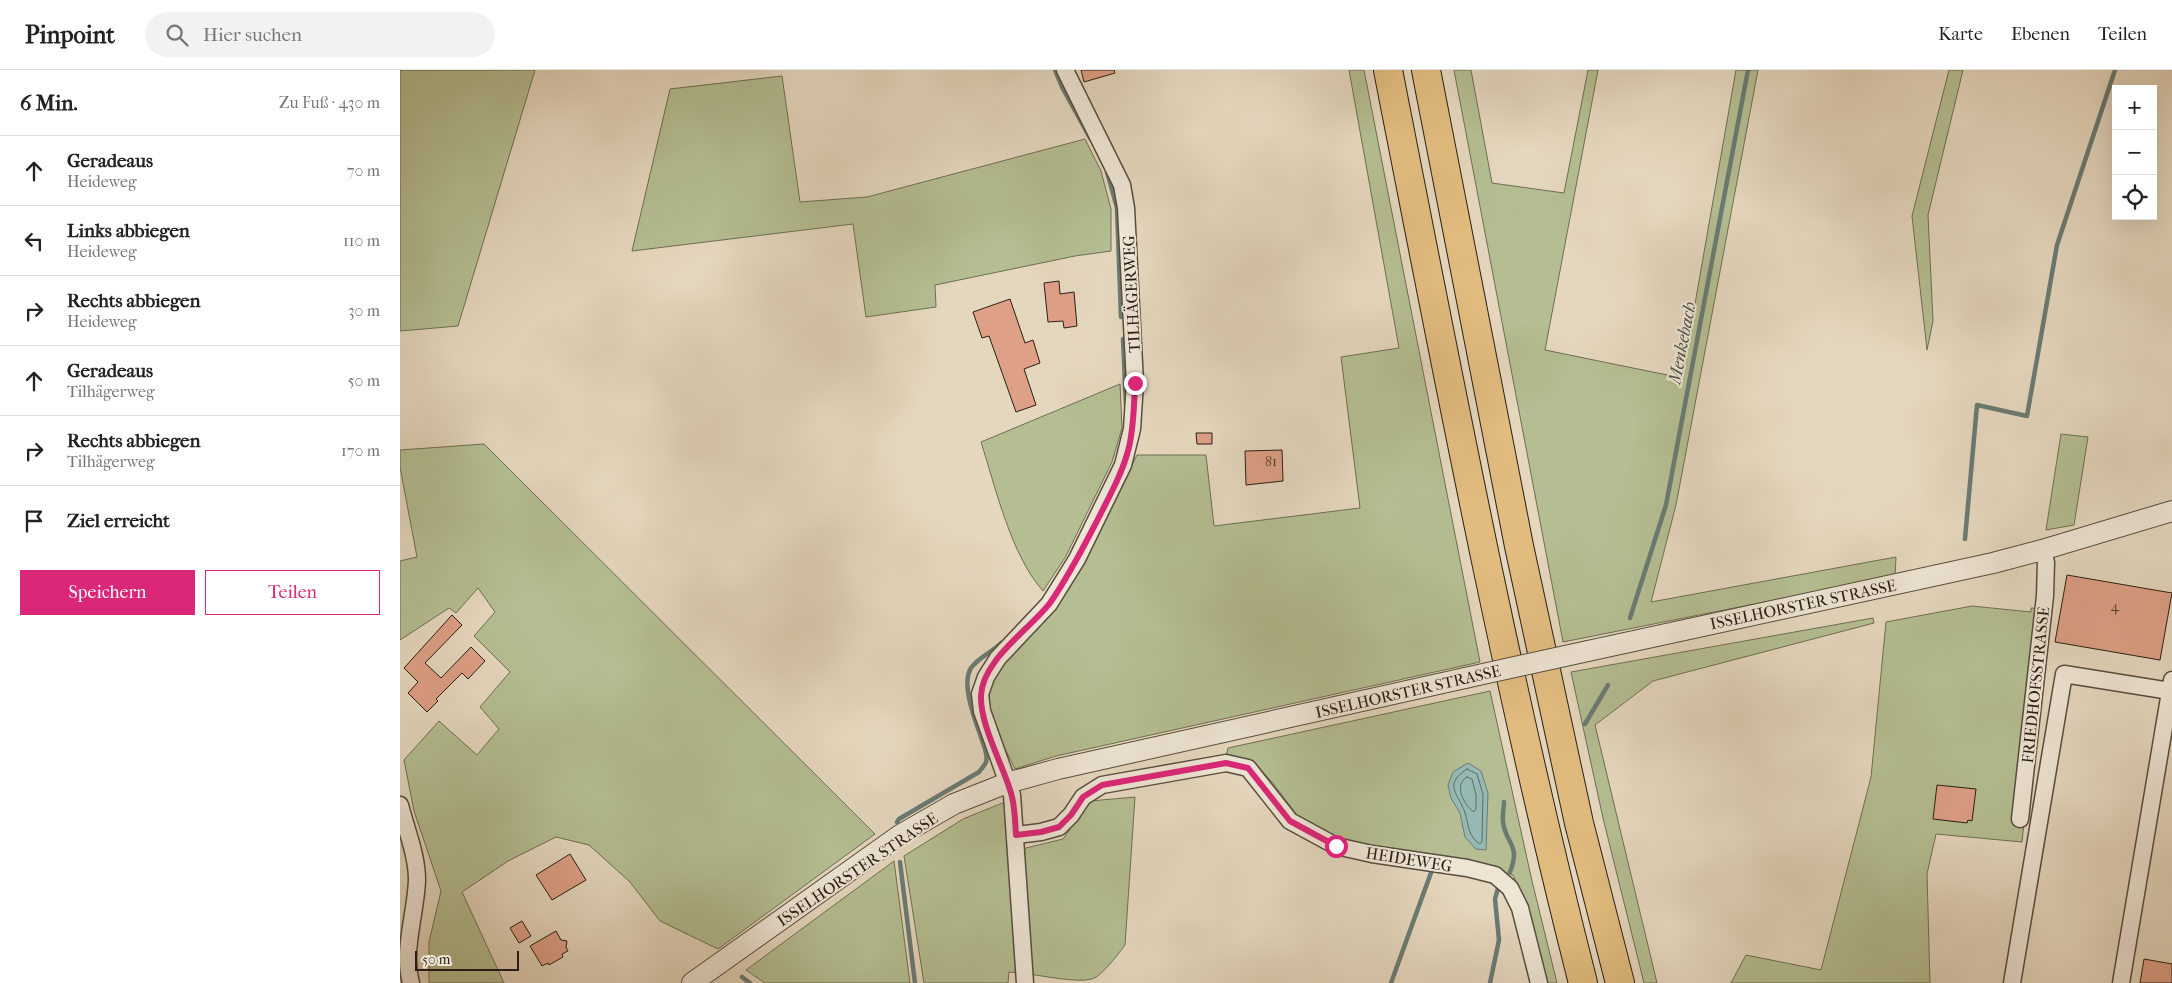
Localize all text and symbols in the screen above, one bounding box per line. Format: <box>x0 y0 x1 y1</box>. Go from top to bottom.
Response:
search box <box>145 12 495 57</box>
text: Pinpoint <box>25 21 115 49</box>
icon: search <box>163 21 191 49</box>
text: Hier suchen <box>203 24 302 46</box>
text: Karte <box>1938 24 1983 45</box>
text: Ebenen <box>2011 24 2070 45</box>
text: Teilen <box>2098 24 2147 45</box>
map controls <box>2112 85 2157 220</box>
button: + <box>2112 85 2157 130</box>
text: 6 Min. <box>20 91 78 115</box>
text: Zu Fuß · 430 m <box>279 93 380 112</box>
button: − <box>2112 130 2157 175</box>
text: Geradeaus <box>67 150 153 172</box>
icon: ahead <box>20 157 48 185</box>
text: 70 m <box>347 161 380 180</box>
text: Heideweg <box>67 172 137 191</box>
button: locate <box>2112 175 2157 220</box>
text: Links abbiegen <box>67 220 190 242</box>
icon: left <box>20 227 48 255</box>
text: 110 m <box>343 231 380 250</box>
street label: TILHÄGERWEG <box>1119 235 1144 353</box>
text: Heideweg <box>67 242 137 261</box>
text: Rechts abbiegen <box>67 290 201 312</box>
icon: right <box>20 297 48 325</box>
water label: Menkebach <box>1664 300 1701 388</box>
text: 30 m <box>348 301 380 320</box>
text: Heideweg <box>67 312 137 331</box>
text: Geradeaus <box>67 360 153 382</box>
icon: ahead <box>20 367 48 395</box>
text: 50 m <box>348 371 380 390</box>
route end <box>1124 372 1147 395</box>
text: Tilhägerweg <box>67 382 154 401</box>
text: Rechts abbiegen <box>67 430 201 452</box>
icon: right <box>20 437 48 465</box>
text: 170 m <box>341 441 380 460</box>
text: Tilhägerweg <box>67 452 154 471</box>
house number: 81 <box>1265 453 1277 470</box>
icon: arrive <box>20 507 48 535</box>
text: Ziel erreicht <box>67 510 170 532</box>
button: Speichern <box>20 570 195 615</box>
button: Teilen <box>205 570 380 615</box>
street label: ISSELHORSTER STRASSE <box>1708 575 1898 634</box>
house number: 4 <box>2111 598 2120 615</box>
street label: FRIEDHOFSSTRASSE <box>2018 606 2053 764</box>
street label: ISSELHORSTER STRASSE <box>1313 661 1503 722</box>
street label: ISSELHORSTER STRASSE <box>773 808 942 930</box>
route start <box>1325 835 1348 858</box>
street label: HEIDEWEG <box>1364 843 1453 876</box>
scale bar <box>415 948 519 971</box>
text: 50 m <box>422 951 450 968</box>

